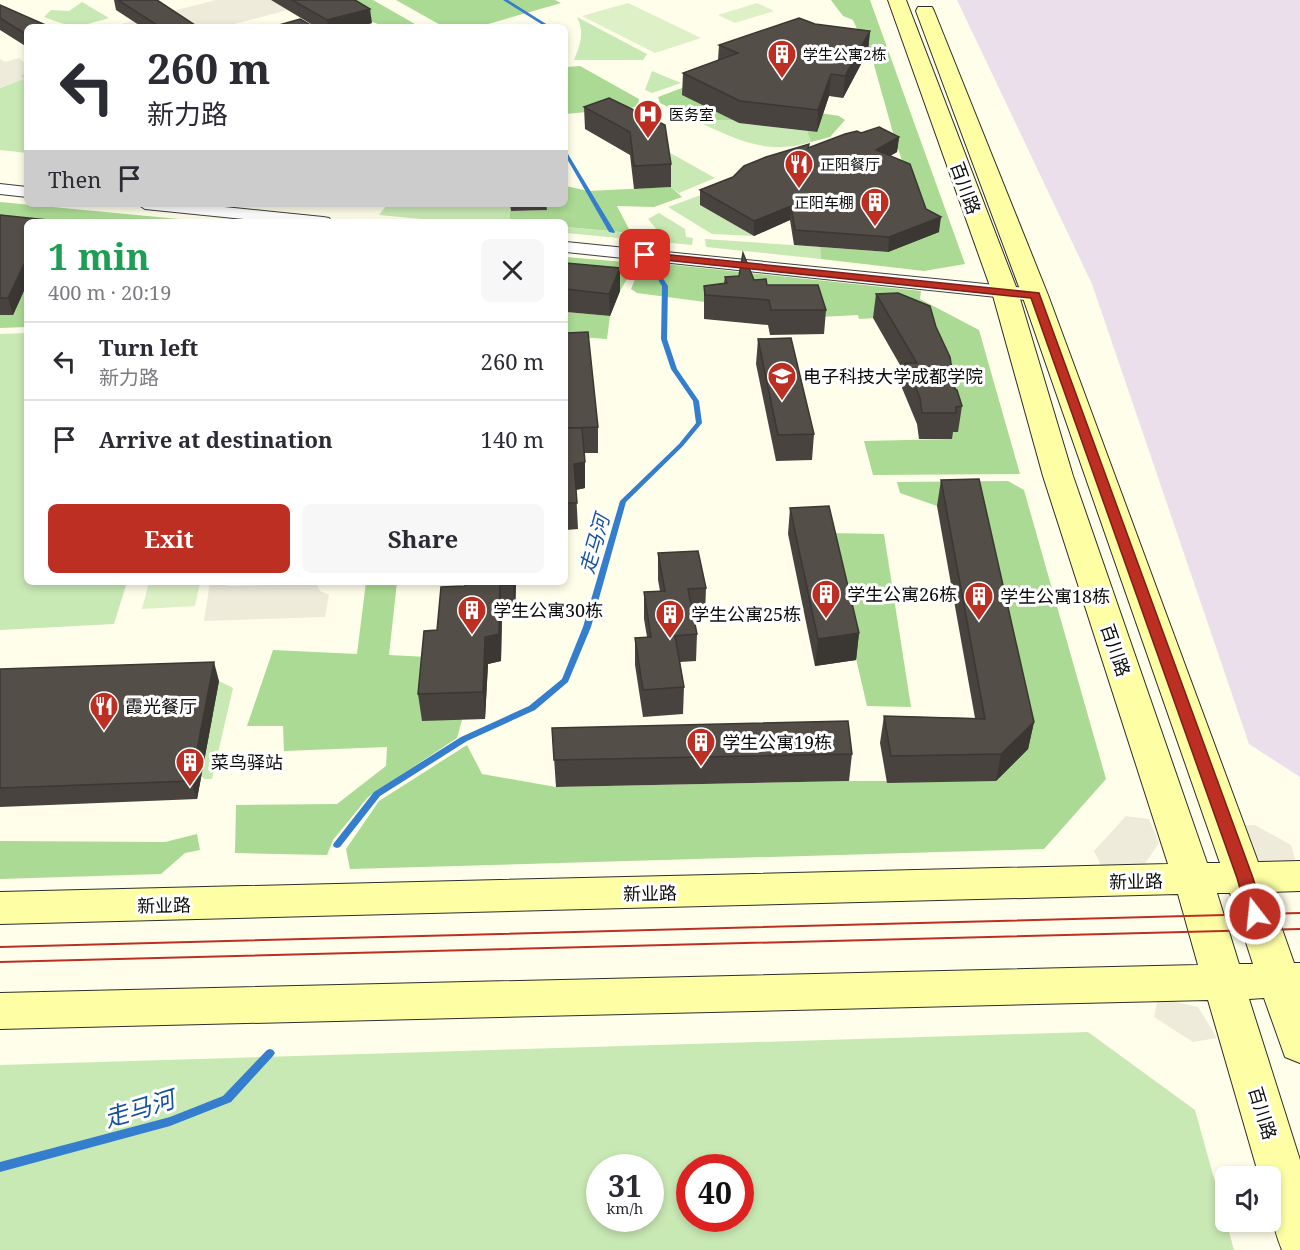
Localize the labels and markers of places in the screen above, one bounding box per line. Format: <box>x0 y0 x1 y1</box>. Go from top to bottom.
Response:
building icon: 学生公寓2栋 <box>766 38 798 80</box>
place label: 学生公寓2栋 <box>803 44 886 64</box>
hospital icon: 医务室 <box>632 98 664 140</box>
place label: 医务室 <box>669 104 714 124</box>
restaurant icon: 正阳餐厅 <box>783 148 815 190</box>
place label: 正阳餐厅 <box>820 154 880 174</box>
building icon: 正阳车棚 <box>859 186 891 228</box>
place label: 正阳车棚 <box>794 192 854 212</box>
pin <box>619 229 670 280</box>
school or university icon: 电子科技大学成都学院 <box>766 360 798 402</box>
place label: 电子科技大学成都学院 <box>803 364 983 388</box>
building icon: 学生公寓26栋 <box>810 578 842 620</box>
building icon: 学生公寓18栋 <box>963 580 995 622</box>
place label: 学生公寓26栋 <box>847 582 957 606</box>
place label: 学生公寓18栋 <box>1000 584 1110 608</box>
building icon: 学生公寓30栋 <box>456 594 488 636</box>
place label: 学生公寓30栋 <box>493 598 603 622</box>
building icon: 学生公寓25栋 <box>654 598 686 640</box>
place label: 学生公寓25栋 <box>691 602 801 626</box>
restaurant icon: 霞光餐厅 <box>88 690 120 732</box>
place label: 霞光餐厅 <box>125 694 197 718</box>
building icon: 学生公寓19栋 <box>685 726 717 768</box>
place label: 学生公寓19栋 <box>722 730 832 754</box>
building icon: 菜鸟驿站 <box>174 746 206 788</box>
place label: 菜鸟驿站 <box>211 750 283 774</box>

